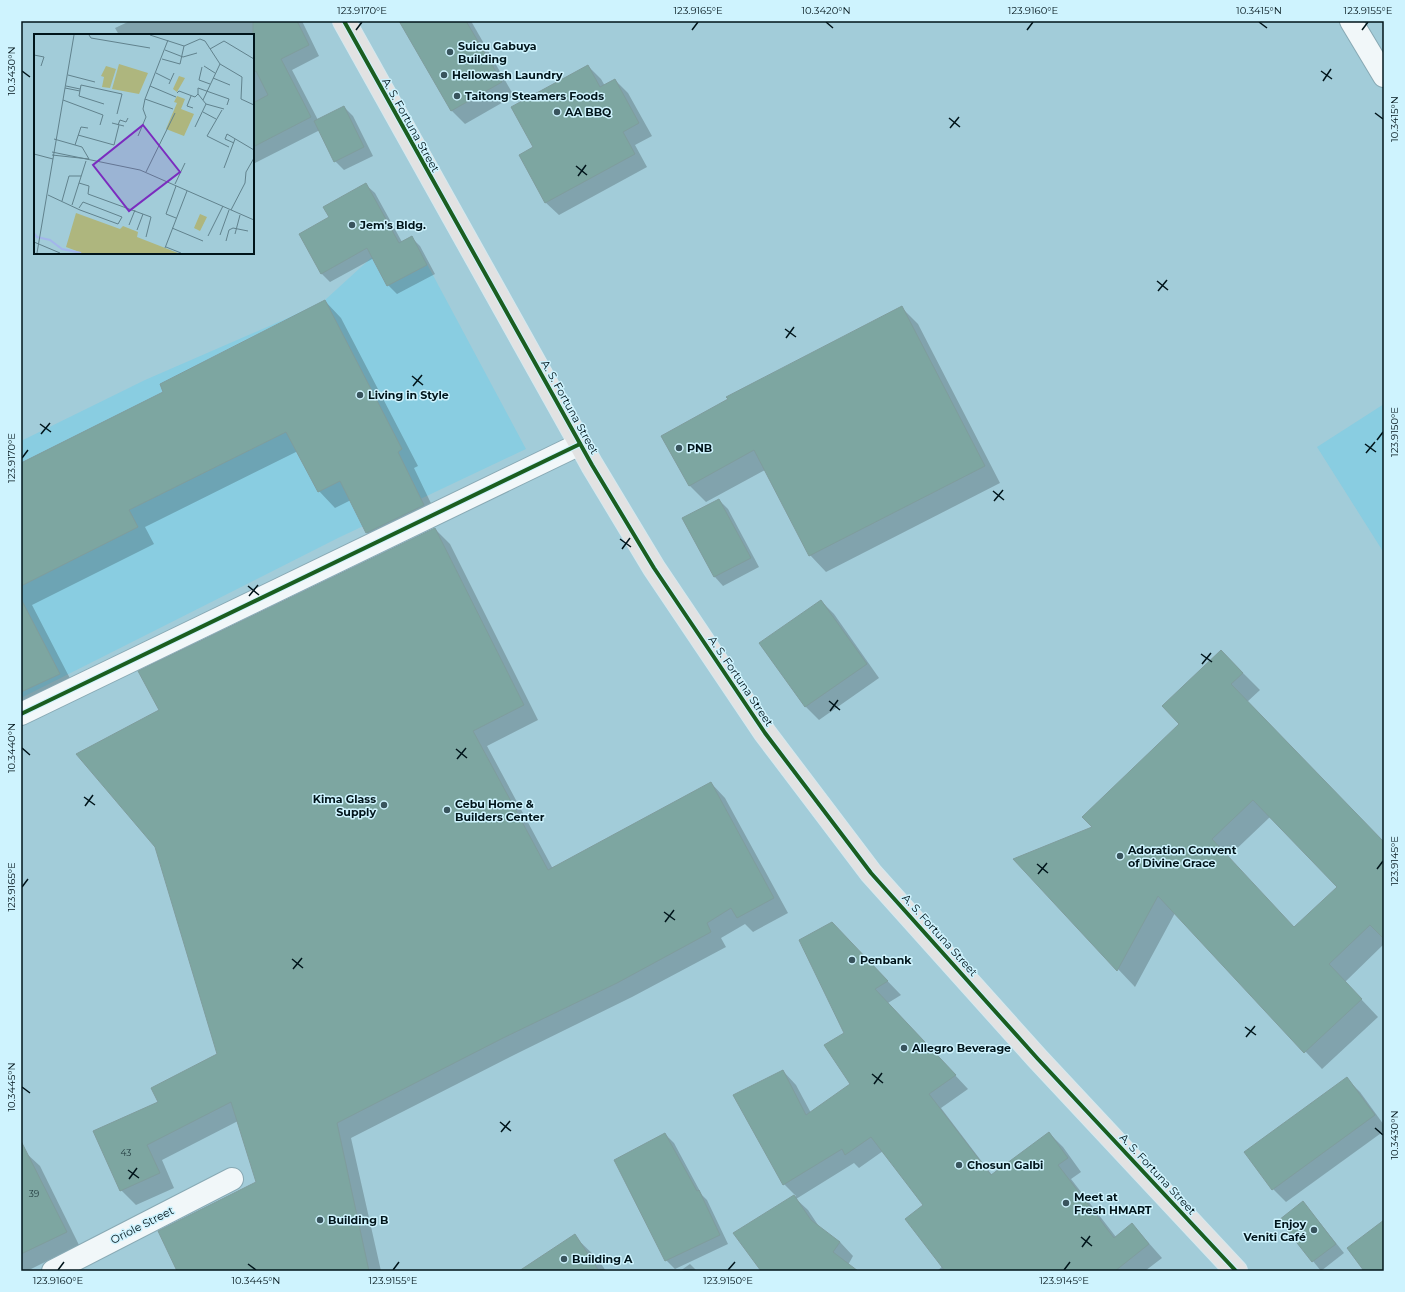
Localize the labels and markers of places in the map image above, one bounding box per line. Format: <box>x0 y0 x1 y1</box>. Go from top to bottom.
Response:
place label: Suicu Gabuya Building <box>458 39 537 66</box>
marker: Suicu Gabuya Building <box>445 47 455 57</box>
place label: Hellowash Laundry <box>452 68 563 82</box>
marker: Hellowash Laundry <box>439 70 449 80</box>
place label: Taitong Steamers Foods <box>465 89 604 103</box>
marker: Taitong Steamers Foods <box>452 91 462 101</box>
place label: AA BBQ <box>564 105 612 119</box>
marker: AA BBQ <box>552 107 562 117</box>
place label: Jem's Bldg. <box>359 218 426 232</box>
marker: Jem's Bldg. <box>347 220 357 230</box>
place label: Living in Style <box>368 388 449 402</box>
marker: Living in Style <box>355 390 365 400</box>
place label: PNB <box>687 441 712 455</box>
marker: PNB <box>674 443 684 453</box>
place label: Kima Glass Supply <box>313 792 376 819</box>
place label: Cebu Home & Builders Center <box>455 797 545 824</box>
marker: Kima Glass Supply <box>379 800 389 810</box>
marker: Cebu Home & Builders Center <box>442 805 452 815</box>
place label: Adoration Convent of Divine Grace <box>1127 843 1237 870</box>
marker: Adoration Convent of Divine Grace <box>1115 851 1125 861</box>
place label: Penbank <box>860 953 912 967</box>
marker: Penbank <box>847 955 857 965</box>
place label: Allegro Beverage <box>911 1041 1011 1055</box>
marker: Allegro Beverage <box>899 1043 909 1053</box>
place label: Chosun Galbi <box>967 1158 1043 1172</box>
marker: Chosun Galbi <box>954 1160 964 1170</box>
place label: Meet at Fresh HMART <box>1074 1190 1152 1217</box>
marker: Meet at Fresh HMART <box>1061 1198 1071 1208</box>
place label: Building B <box>328 1213 388 1227</box>
marker: Building B <box>315 1215 325 1225</box>
place label: Enjoy Veniti Café <box>1243 1217 1306 1244</box>
marker: Enjoy Veniti Café <box>1309 1225 1319 1235</box>
place label: Building A <box>572 1252 633 1266</box>
marker: Building A <box>559 1254 569 1264</box>

